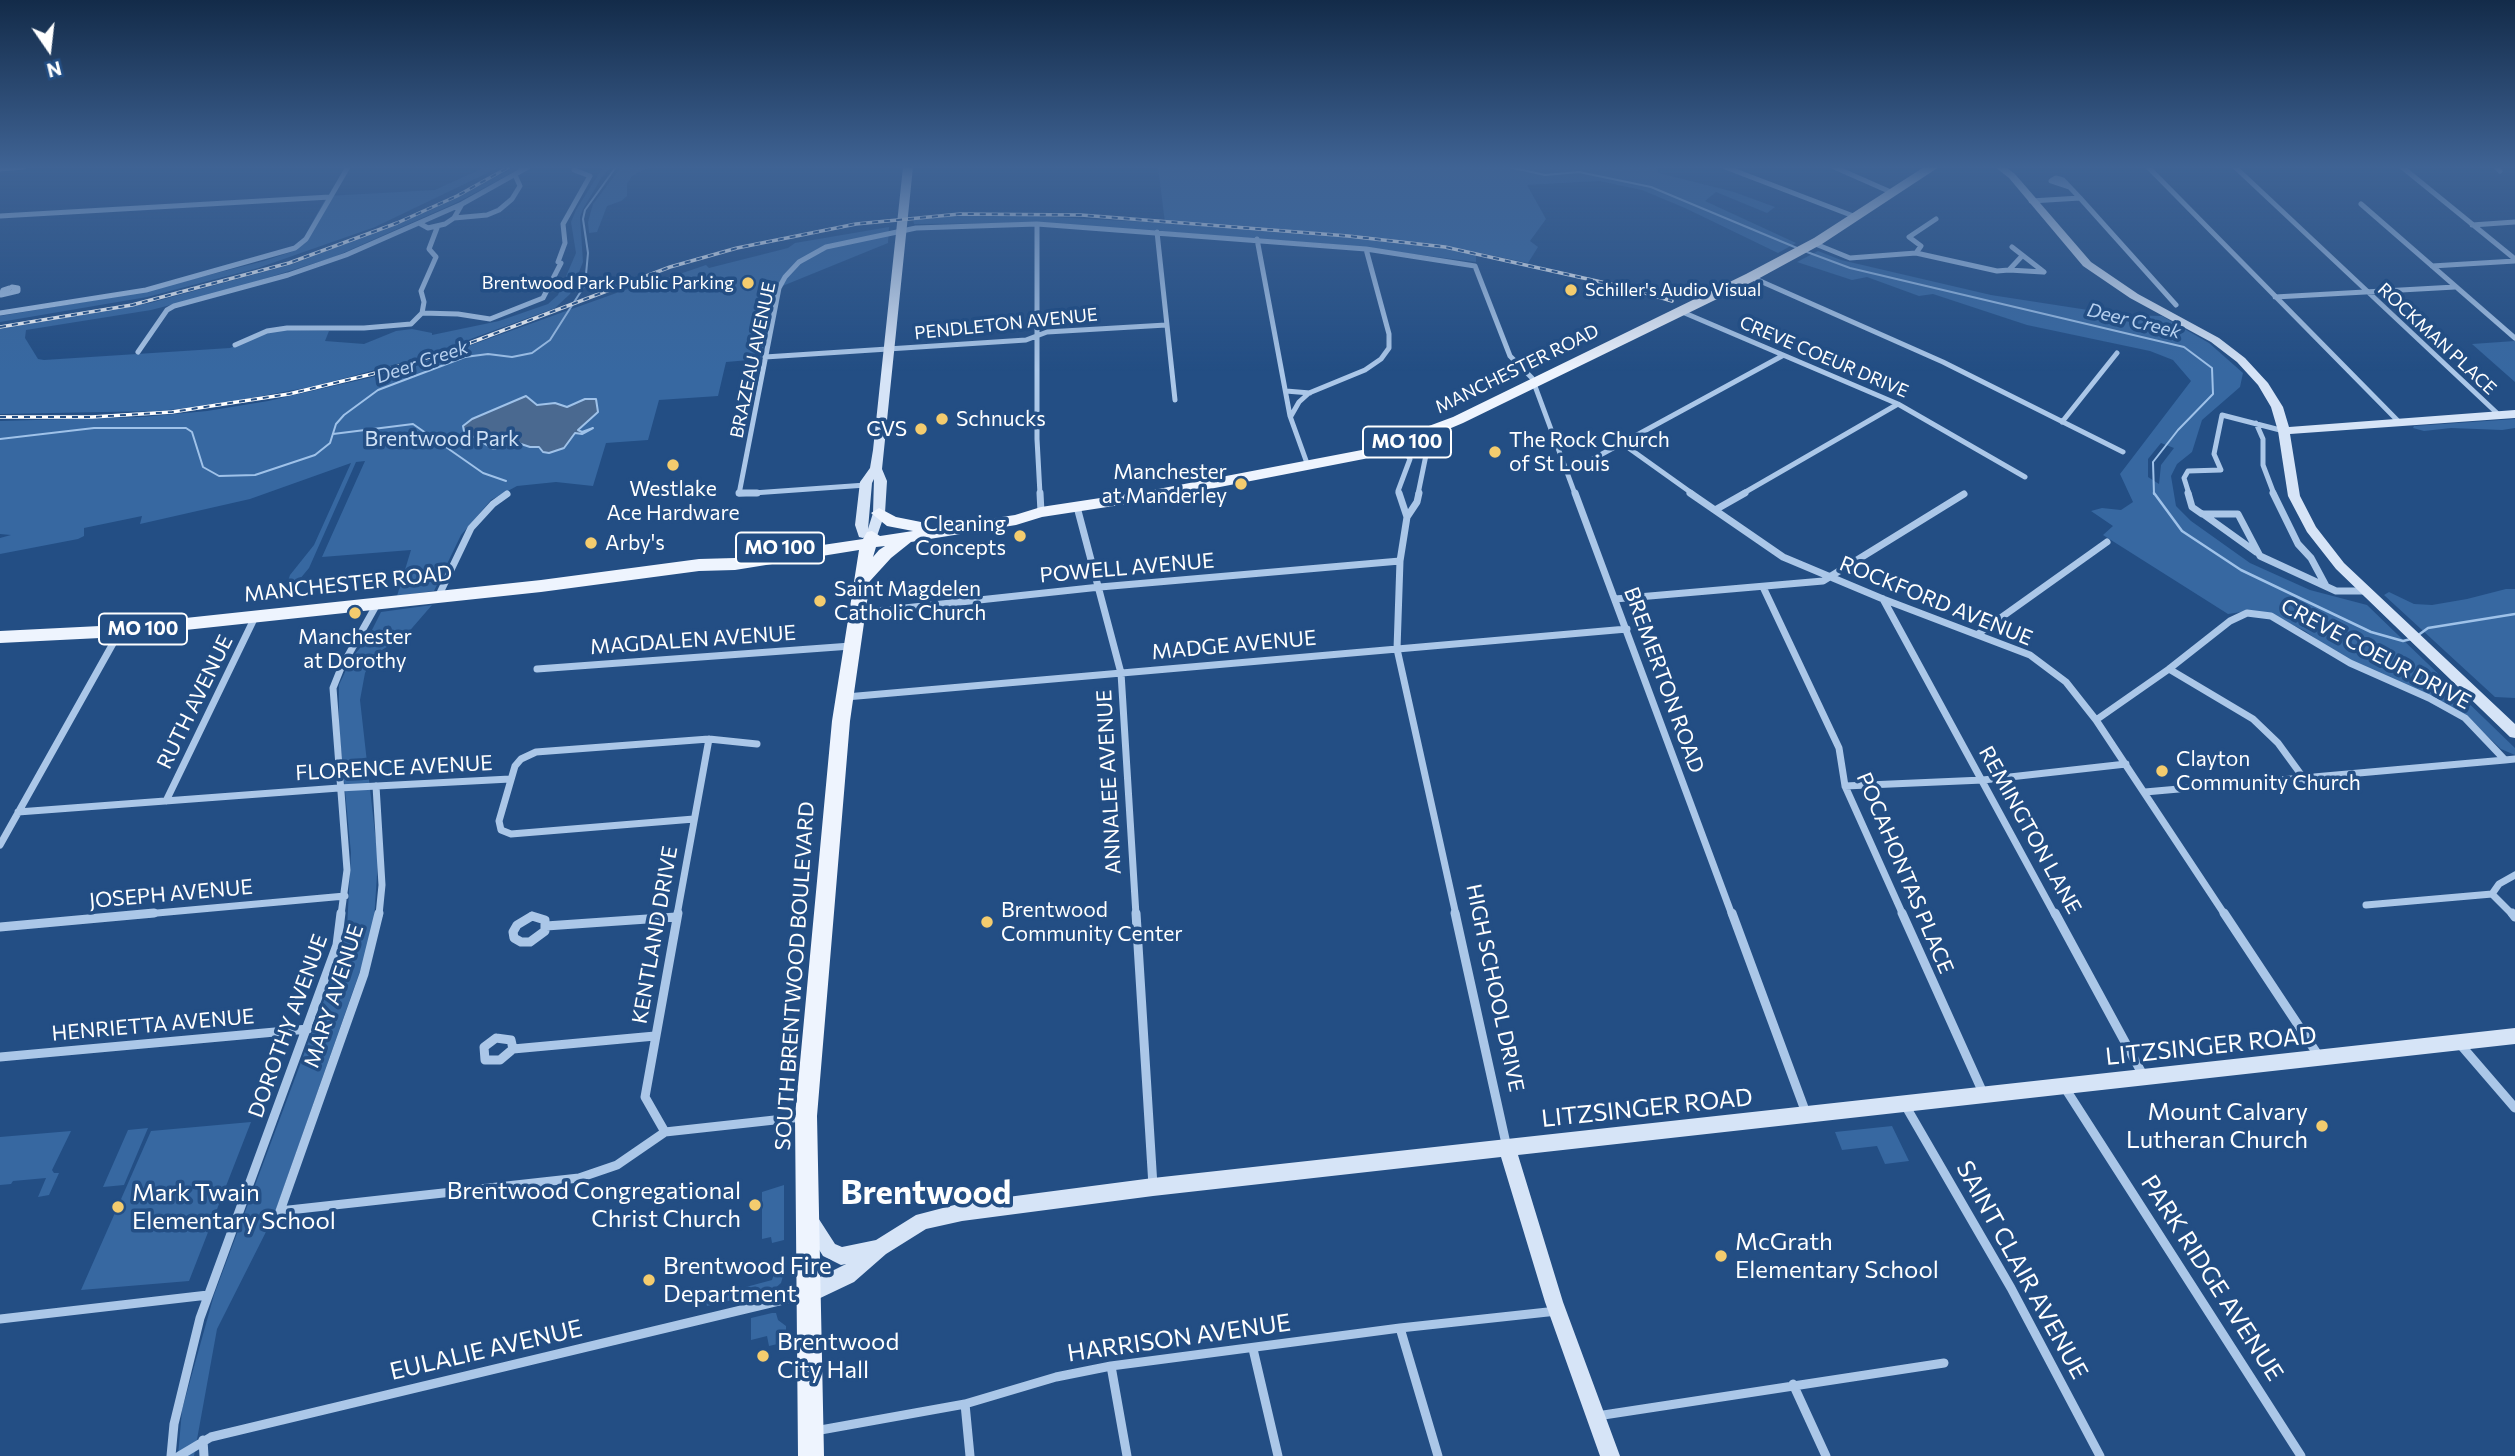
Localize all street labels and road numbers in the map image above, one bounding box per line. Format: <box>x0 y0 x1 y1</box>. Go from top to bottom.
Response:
street label: ROCKMAN PLACE <box>2373 279 2501 399</box>
street label: BRAZEAU AVENUE <box>726 280 780 440</box>
street label: PENDLETON AVENUE <box>913 304 1099 344</box>
street label: CREVE COEUR DRIVE <box>1736 312 1912 402</box>
street label: MANCHESTER ROAD <box>1432 320 1602 418</box>
road number: MO 100 <box>1363 426 1451 458</box>
road number: MO 100 <box>736 533 824 564</box>
street label: POWELL AVENUE <box>1039 548 1215 588</box>
street label: ROCKFORD AVENUE <box>1836 551 2036 651</box>
street label: MANCHESTER ROAD <box>243 561 453 607</box>
street label: BREMERTON ROAD <box>1619 583 1709 777</box>
street label: CREVE COEUR DRIVE <box>2277 593 2475 715</box>
road number: MO 100 <box>99 614 187 644</box>
street label: MAGDALEN AVENUE <box>589 620 797 660</box>
street label: MADGE AVENUE <box>1151 625 1317 665</box>
street label: RUTH AVENUE <box>152 631 238 773</box>
street label: ANNALEE AVENUE <box>1092 689 1126 875</box>
street label: REMINGTON LANE <box>1973 742 2087 918</box>
street label: FLORENCE AVENUE <box>295 750 493 786</box>
street label: POCAHONTAS PLACE <box>1851 769 1959 977</box>
street label: SOUTH BRENTWOOD BOULEVARD <box>770 801 820 1151</box>
street label: KENTLAND DRIVE <box>627 844 683 1026</box>
street label: JOSEPH AVENUE <box>88 874 254 914</box>
street label: HIGH SCHOOL DRIVE <box>1461 882 1529 1094</box>
street label: MARY AVENUE <box>299 921 369 1071</box>
street label: DOROTHY AVENUE <box>243 931 333 1121</box>
street label: HENRIETTA AVENUE <box>51 1004 255 1046</box>
street label: LITZSINGER ROAD <box>2104 1021 2318 1071</box>
street label: LITZSINGER ROAD <box>1540 1083 1754 1133</box>
street label: SAINT CLAIR AVENUE <box>1950 1156 2094 1384</box>
street label: PARK RIDGE AVENUE <box>2135 1170 2289 1386</box>
street label: HARRISON AVENUE <box>1065 1308 1293 1368</box>
street label: EULALIE AVENUE <box>387 1314 585 1386</box>

